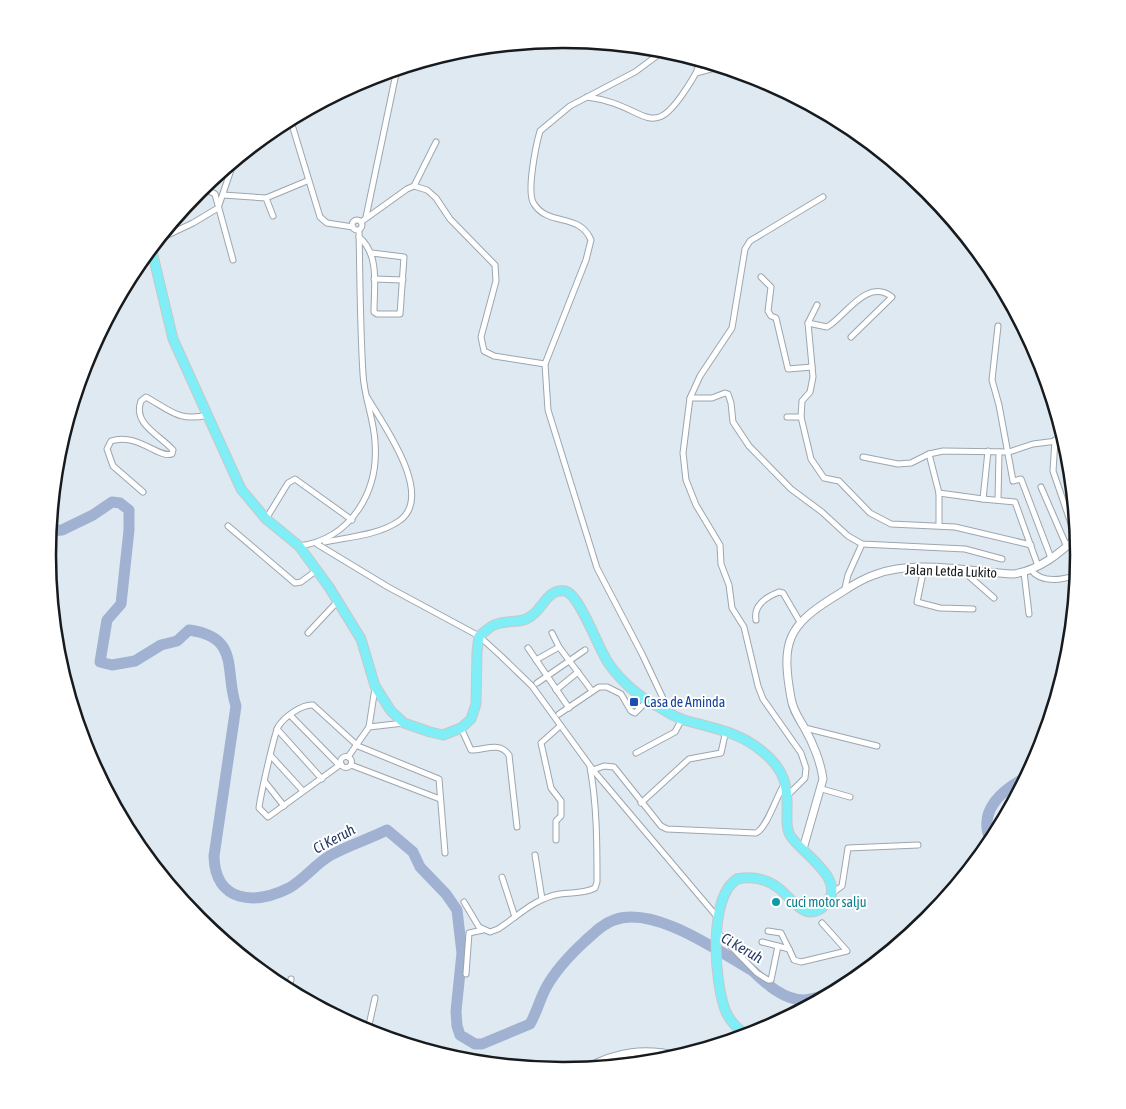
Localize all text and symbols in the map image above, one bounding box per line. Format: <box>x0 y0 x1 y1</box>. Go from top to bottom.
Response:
street label: Jalan Letda Lukito <box>905 561 997 581</box>
place label: Casa de Aminda <box>644 694 725 710</box>
marker: Casa de Aminda <box>628 696 640 708</box>
water label: Ci Keruh <box>310 820 358 857</box>
place label: cuci motor salju <box>786 894 867 910</box>
marker: cuci motor salju <box>770 896 782 908</box>
water label: Ci Keruh <box>718 929 766 966</box>

